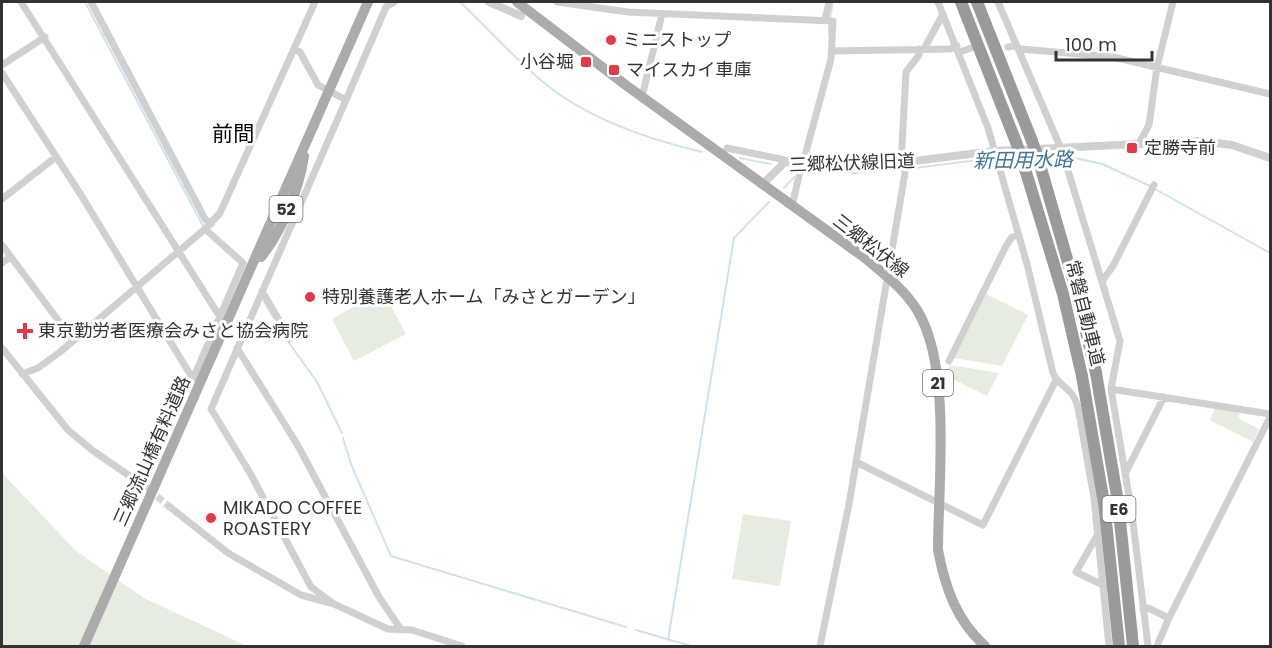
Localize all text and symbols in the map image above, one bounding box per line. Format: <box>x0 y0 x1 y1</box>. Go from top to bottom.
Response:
scale bar <box>1056 24 1152 62</box>
place label: ミニストップ <box>623 27 731 52</box>
text: 100 m <box>1065 32 1117 57</box>
marker: ミニストップ <box>604 33 618 47</box>
place label: 小谷堀 <box>520 49 574 74</box>
marker: 小谷堀 <box>579 55 593 69</box>
place label: マイスカイ車庫 <box>626 57 751 82</box>
marker: マイスカイ車庫 <box>607 63 621 77</box>
district label: 前間 <box>212 119 254 148</box>
place label: 定勝寺前 <box>1144 135 1216 160</box>
marker: 定勝寺前 <box>1125 141 1139 155</box>
water label: 新田用水路 <box>973 145 1075 175</box>
street label: 三郷松伏線旧道 <box>789 148 915 177</box>
road number: 52 <box>270 196 302 222</box>
street label: 三郷松伏線 <box>828 208 914 283</box>
street label: 常磐自動車道 <box>1060 257 1111 368</box>
place label: 特別養護老人ホーム「みさとガーデン」 <box>322 284 645 309</box>
marker: 特別養護老人ホーム「みさとガーデン」 <box>303 290 317 304</box>
place label: 東京勤労者医療会みさと協会病院 <box>38 318 308 343</box>
marker: 東京勤労者医療会みさと協会病院 <box>16 322 34 340</box>
road number: 21 <box>923 370 953 396</box>
street label: 三郷流山橋有料道路 <box>107 372 196 530</box>
place label: MIKADO COFFEE ROASTERY <box>223 495 362 541</box>
road number: E6 <box>1102 496 1136 522</box>
marker: MIKADO COFFEE ROASTERY <box>204 511 218 525</box>

